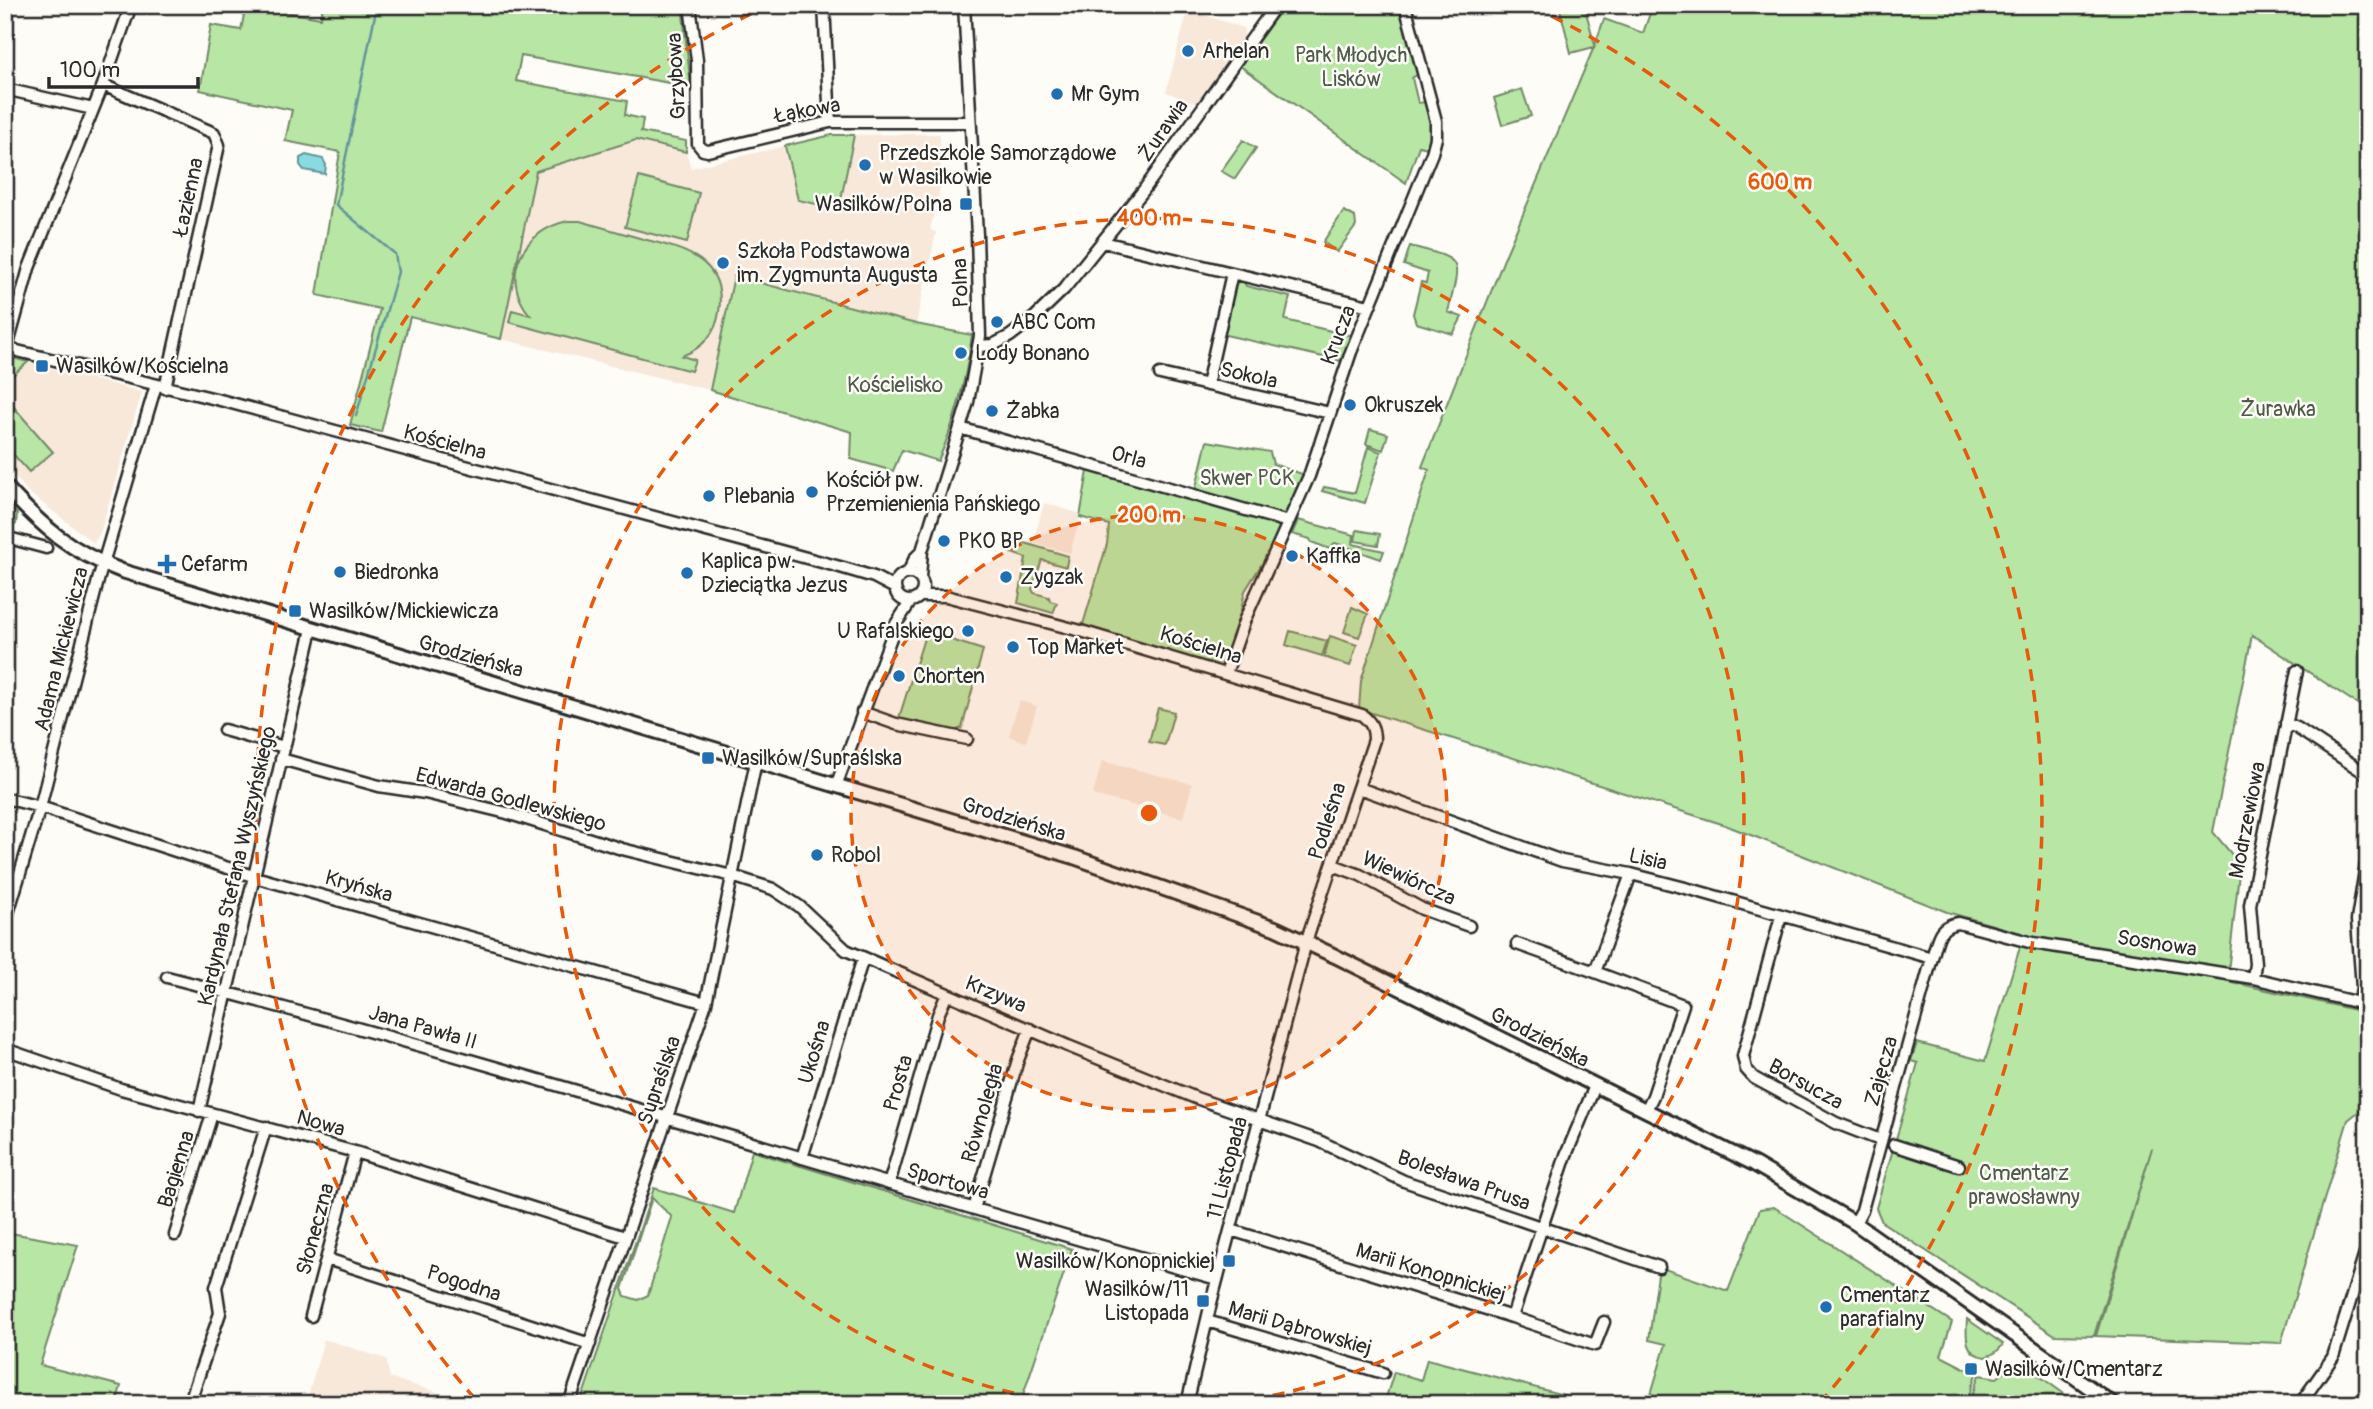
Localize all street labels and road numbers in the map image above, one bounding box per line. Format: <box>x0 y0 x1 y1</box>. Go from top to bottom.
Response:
street label: Grzybowa <box>661 32 692 120</box>
street label: Łąkowa <box>770 91 842 130</box>
street label: Żurawia <box>1132 94 1195 167</box>
street label: Łazienna <box>167 155 210 241</box>
street label: Polna <box>946 258 975 308</box>
street label: Krucza <box>1315 301 1362 369</box>
street label: Sokola <box>1217 356 1280 395</box>
street label: Kościelna <box>400 418 489 466</box>
street label: Orla <box>1108 440 1150 475</box>
street label: Adama Mickiewicza <box>28 564 95 734</box>
street label: Kościelna <box>1156 620 1245 671</box>
street label: Grodzieńska <box>415 629 526 684</box>
street label: Kardynała Stefana Wyszyńskiego <box>192 724 283 1009</box>
street label: Modrzewiowa <box>2223 759 2272 881</box>
street label: Edwarda Godlewskiego <box>413 761 609 838</box>
street label: Podleśna <box>1302 779 1353 863</box>
street label: Grodzieńska <box>958 791 1069 848</box>
street label: Lisia <box>1626 842 1670 877</box>
street label: Wiewiórcza <box>1358 845 1460 912</box>
street label: Kryńska <box>322 864 396 909</box>
street label: Sosnowa <box>2115 924 2199 963</box>
street label: Krzywa <box>961 970 1031 1019</box>
street label: Jana Pawła II <box>366 999 480 1056</box>
street label: Grodzieńska <box>1486 1001 1594 1074</box>
street label: Ukośna <box>792 1017 837 1087</box>
street label: Supraślska <box>632 1032 687 1128</box>
street label: Zajęcza <box>1859 1033 1904 1109</box>
street label: Prosta <box>878 1052 919 1114</box>
street label: Borsucza <box>1764 1053 1848 1116</box>
street label: Równoległa <box>955 1060 1010 1166</box>
street label: Nowa <box>293 1104 348 1143</box>
street label: 11 Listopada <box>1201 1114 1254 1223</box>
street label: Bagienna <box>152 1127 201 1211</box>
street label: Bolesława Prusa <box>1394 1144 1534 1217</box>
street label: Sportowa <box>904 1157 992 1206</box>
street label: Słoneczna <box>290 1180 341 1278</box>
street label: Marii Konopnickiej <box>1352 1237 1509 1308</box>
street label: Pogodna <box>423 1259 504 1308</box>
street label: Marii Dąbrowskiej <box>1225 1295 1375 1362</box>

